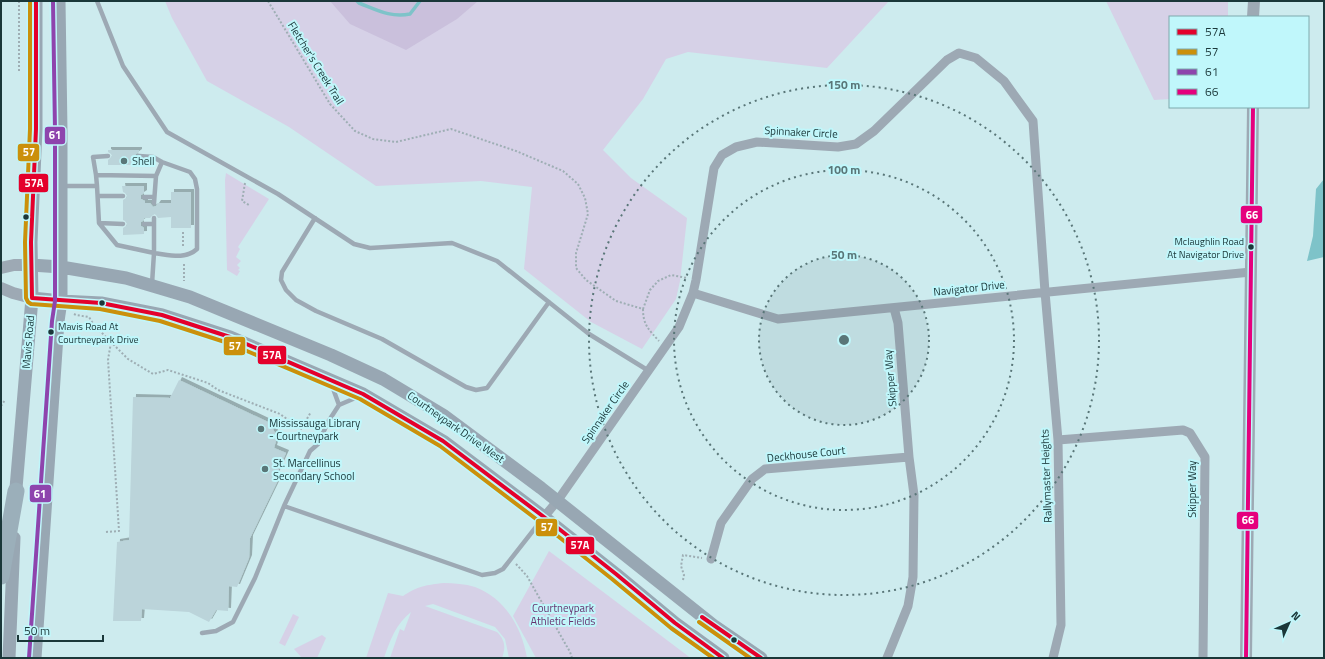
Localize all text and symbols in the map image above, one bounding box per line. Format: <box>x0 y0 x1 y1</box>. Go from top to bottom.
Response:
legend <box>1169 16 1309 108</box>
street label: Fletcher's Creek Trail <box>284 18 348 108</box>
text: 57A <box>1205 22 1226 41</box>
text: 57 <box>1205 42 1218 61</box>
text: 61 <box>1205 62 1218 81</box>
text: 150 m <box>828 75 860 94</box>
text: 66 <box>1205 82 1219 101</box>
street label: Spinnaker Circle <box>764 122 838 142</box>
line badge: 61 <box>44 126 66 145</box>
text: 61 <box>49 127 61 143</box>
line badge: 57 <box>17 143 40 162</box>
text: 57 <box>23 144 35 160</box>
place label: Shell <box>132 153 155 169</box>
marker: Shell <box>119 156 129 166</box>
text: 100 m <box>828 160 860 179</box>
line badge: 57A <box>18 173 49 193</box>
text: 57A <box>25 175 44 191</box>
line badge: 66 <box>1240 205 1263 224</box>
text: 66 <box>1246 207 1258 223</box>
unlabelled marker <box>21 212 31 222</box>
place label: Mclaughlin Road At Navigator Drive <box>1167 234 1244 262</box>
marker: Mclaughlin Road At Navigator Drive <box>1246 242 1256 252</box>
text: 50 m <box>831 245 857 264</box>
street label: Navigator Drive <box>933 276 1006 300</box>
unlabelled marker <box>97 298 107 308</box>
street label: Mavis Road <box>18 314 38 369</box>
place label: Mavis Road At Courtneypark Drive <box>58 319 139 347</box>
marker: Mavis Road At Courtneypark Drive <box>46 327 56 337</box>
centre of rings <box>837 333 851 347</box>
line badge: 57 <box>223 336 246 356</box>
text: 57 <box>229 338 241 354</box>
line badge: 57A <box>257 345 287 365</box>
text: 57A <box>263 347 282 363</box>
street label: Skipper Way <box>879 348 900 407</box>
street label: Spinnaker Circle <box>577 377 633 447</box>
street label: Courtneypark Drive West <box>404 387 508 467</box>
place label: Mississauga Library - Courtneypark <box>269 415 361 444</box>
marker: Mississauga Library - Courtneypark <box>256 424 266 434</box>
street label: Rallymaster Heights <box>1036 429 1056 523</box>
street label: Deckhouse Court <box>766 442 846 466</box>
place label: St. Marcellinus Secondary School <box>273 455 355 484</box>
street label: Skipper Way <box>1184 460 1200 518</box>
marker: St. Marcellinus Secondary School <box>260 464 270 474</box>
line badge: 61 <box>29 484 52 503</box>
text: 61 <box>34 486 46 502</box>
line badge: 66 <box>1236 511 1259 530</box>
text: 66 <box>1242 512 1254 528</box>
line badge: 57 <box>535 518 558 537</box>
text: 57 <box>541 519 553 535</box>
line badge: 57A <box>565 536 595 555</box>
text: 57A <box>571 537 590 553</box>
park label: Courtneypark Athletic Fields <box>531 600 595 629</box>
north arrow <box>1269 603 1309 643</box>
text: N <box>1288 608 1304 624</box>
scale bar <box>18 617 103 643</box>
text: 50 m <box>24 621 50 640</box>
unlabelled marker <box>729 635 739 645</box>

